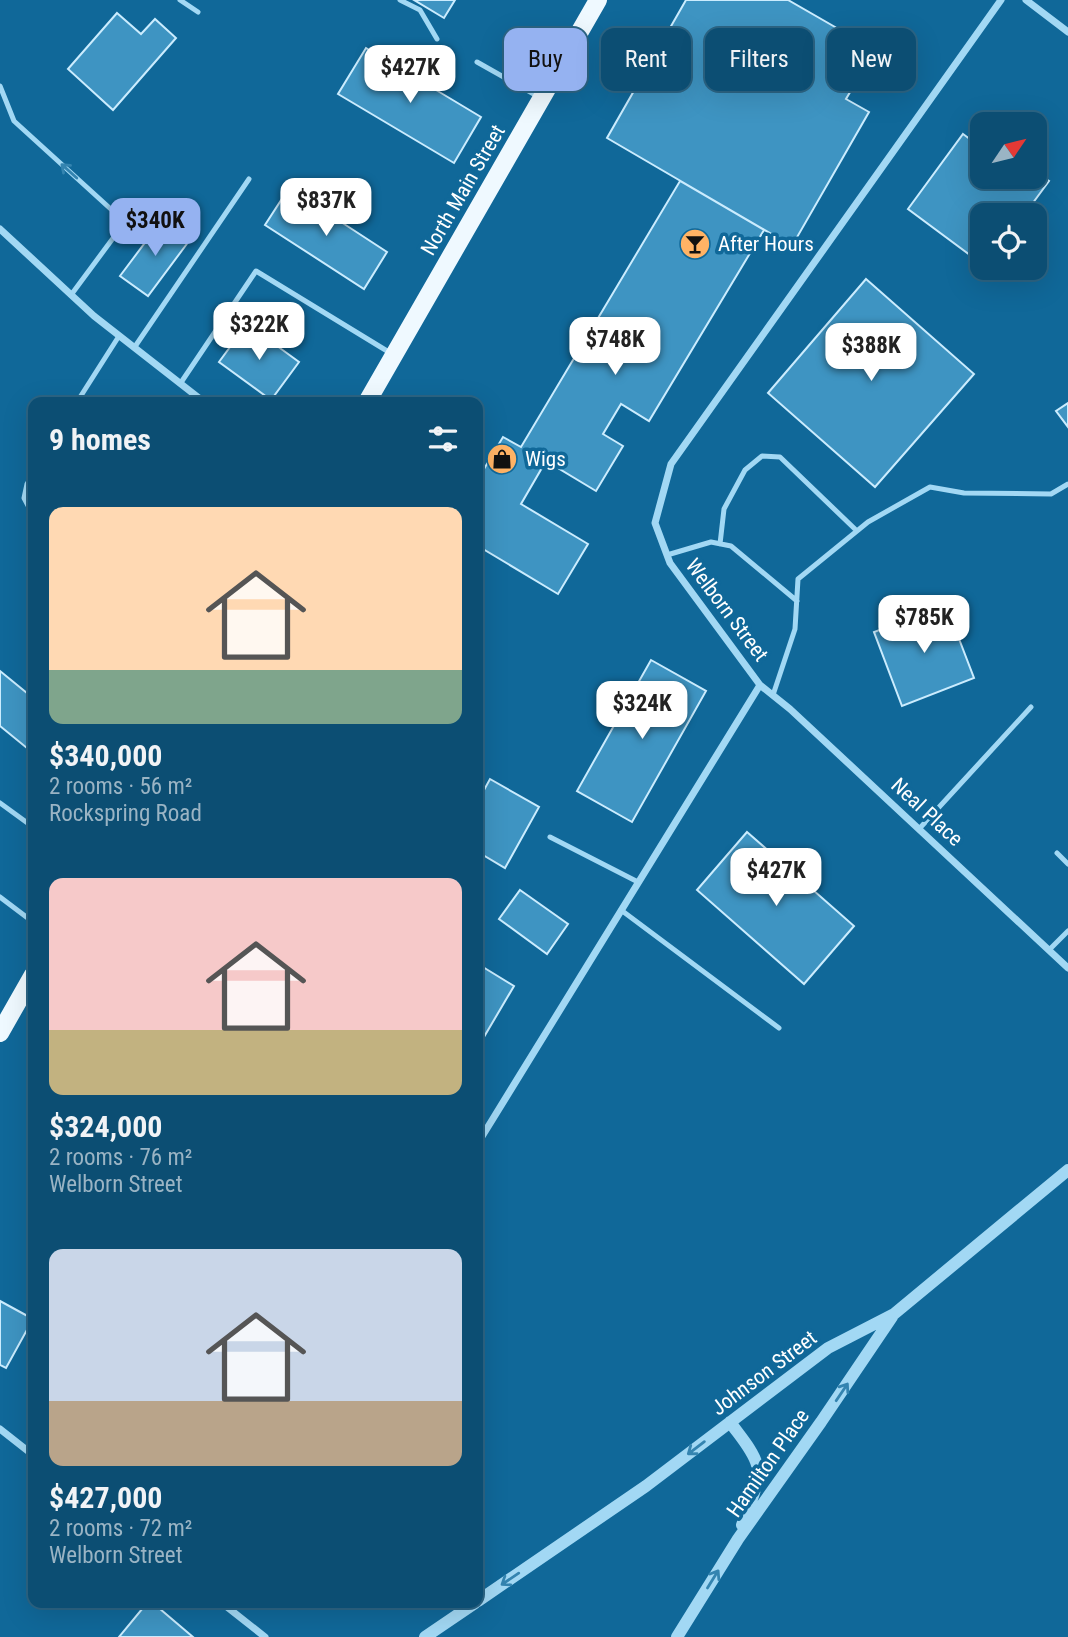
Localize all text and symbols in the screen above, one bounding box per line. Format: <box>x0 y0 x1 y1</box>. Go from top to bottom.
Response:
chip: Buy <box>504 28 587 91</box>
chip: Rent <box>601 28 691 91</box>
chip: Filters <box>705 28 813 91</box>
chip: New <box>827 28 916 91</box>
pin: $427K <box>361 46 459 105</box>
text: $427K <box>380 54 440 81</box>
north arrow <box>970 112 1046 189</box>
map controls <box>970 112 1047 280</box>
street label: North Main Street <box>416 121 510 259</box>
one-way arrow <box>60 163 78 179</box>
pin: $837K <box>277 178 375 238</box>
text: $837K <box>296 187 356 214</box>
pin: $340K <box>106 198 204 258</box>
button: locate <box>970 203 1047 280</box>
text: $340K <box>125 207 185 234</box>
bar icon: After Hours <box>678 227 712 261</box>
place label: After Hours <box>718 232 814 256</box>
pin: $322K <box>210 302 308 362</box>
text: $322K <box>229 311 289 338</box>
pin: $748K <box>566 318 664 377</box>
pin: $388K <box>822 324 920 383</box>
text: $748K <box>585 326 645 353</box>
text: $388K <box>841 332 901 359</box>
icon: filters <box>424 420 462 458</box>
text: 9 homes <box>49 422 151 457</box>
shop icon: Wigs <box>485 442 519 476</box>
place label: Wigs <box>525 447 566 471</box>
icon: home <box>193 552 319 678</box>
street label: Welborn Street <box>681 554 773 666</box>
pin: $785K <box>875 596 973 655</box>
text: $785K <box>894 604 954 631</box>
pin: $324K <box>593 682 691 741</box>
text: $324K <box>612 690 672 717</box>
text: $340,000 <box>49 738 162 773</box>
text: 2 rooms · 56 m² <box>49 773 192 800</box>
street label: Neal Place <box>886 773 968 851</box>
text: Rockspring Road <box>49 800 202 827</box>
pin: $427K <box>727 848 825 908</box>
text: $427K <box>746 857 806 884</box>
icon: home <box>193 923 319 1049</box>
text: $324,000 <box>49 1109 162 1144</box>
text: 2 rooms · 76 m² <box>49 1144 192 1171</box>
text: Welborn Street <box>49 1171 182 1198</box>
icon: home <box>193 1294 319 1420</box>
street label: Johnson Street <box>707 1326 821 1420</box>
one-way arrow <box>835 1382 849 1402</box>
street label: Hamilton Place <box>722 1404 814 1522</box>
one-way arrow <box>687 1441 706 1455</box>
text: $427,000 <box>49 1480 162 1515</box>
text: 2 rooms · 72 m² <box>49 1515 192 1542</box>
text: Welborn Street <box>49 1542 182 1569</box>
one-way arrow <box>706 1570 720 1590</box>
one-way arrow <box>501 1572 520 1586</box>

